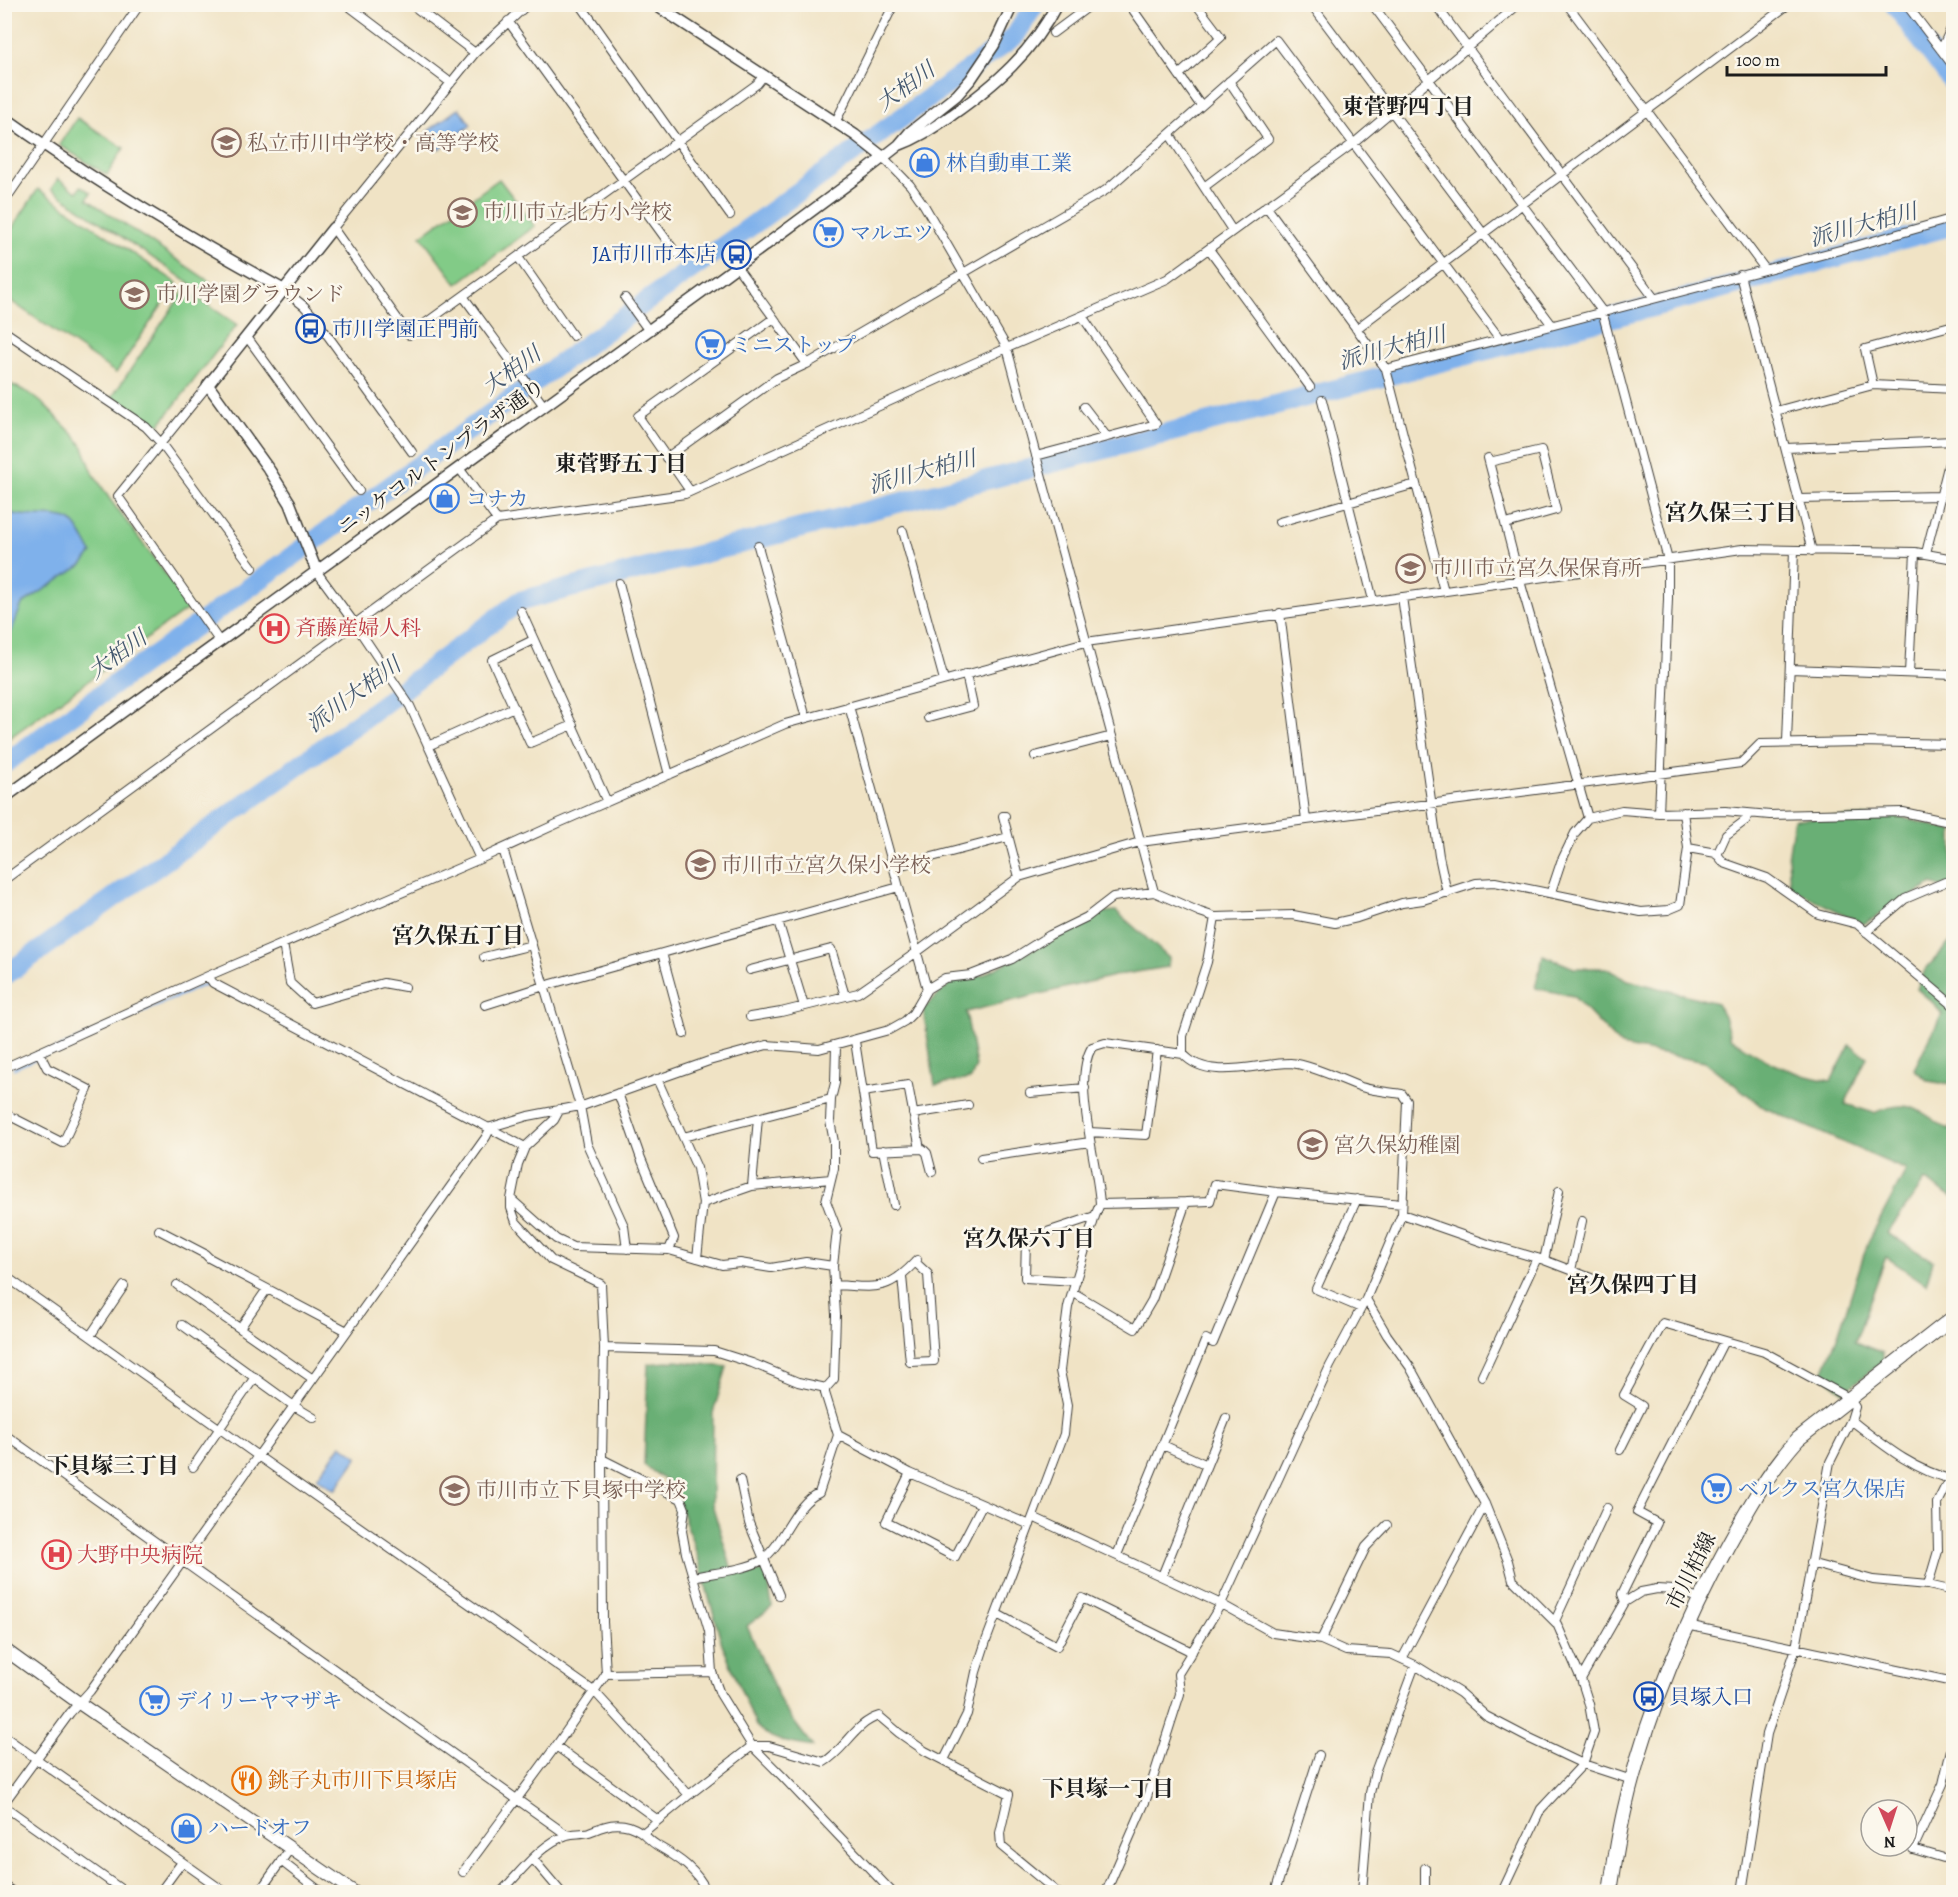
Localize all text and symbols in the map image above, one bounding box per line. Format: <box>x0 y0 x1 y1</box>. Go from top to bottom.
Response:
scale bar <box>1727 39 1886 77</box>
text: 100 m <box>1736 48 1780 72</box>
water label: 大柏川 <box>870 54 943 118</box>
district label: 東菅野四丁目 <box>1342 92 1474 122</box>
school or university icon: 私立市川中学校・高等学校 <box>210 127 242 159</box>
place label: 私立市川中学校・高等学校 <box>247 129 499 157</box>
shop icon: 林自動車工業 <box>909 147 941 179</box>
place label: 林自動車工業 <box>946 149 1072 177</box>
school or university icon: 市川市立北方小学校 <box>446 196 478 228</box>
water label: 派川大柏川 <box>1806 196 1922 254</box>
place label: 市川市立北方小学校 <box>483 198 672 226</box>
supermarket icon: マルエツ <box>813 217 845 249</box>
place label: マルエツ <box>850 219 934 247</box>
bus stop icon: JA市川市本店 <box>721 238 753 270</box>
place label: JA市川市本店 <box>592 240 716 268</box>
school or university icon: 市川学園グラウンド <box>119 278 151 310</box>
place label: 市川学園グラウンド <box>156 280 345 308</box>
bus stop icon: 市川学園正門前 <box>295 313 327 345</box>
place label: 市川学園正門前 <box>332 315 479 343</box>
water label: 派川大柏川 <box>1335 319 1451 377</box>
supermarket icon: ミニストップ <box>694 329 726 361</box>
place label: ミニストップ <box>731 331 856 359</box>
water label: 大柏川 <box>476 338 549 402</box>
street label: ニッケコルトンプラザ通り <box>332 372 550 542</box>
water label: 派川大柏川 <box>865 443 981 501</box>
district label: 東菅野五丁目 <box>555 449 687 479</box>
shop icon: コナカ <box>429 483 461 515</box>
place label: コナカ <box>466 485 529 513</box>
district label: 宮久保三丁目 <box>1665 498 1797 528</box>
school or university icon: 市川市立宮久保保育所 <box>1395 552 1427 584</box>
place label: 市川市立宮久保保育所 <box>1432 554 1642 582</box>
hospital icon: 斉藤産婦人科 <box>258 612 290 644</box>
place label: 斉藤産婦人科 <box>295 614 421 642</box>
water label: 大柏川 <box>82 622 155 686</box>
water label: 派川大柏川 <box>300 649 409 739</box>
school or university icon: 市川市立宮久保小学校 <box>684 849 716 881</box>
place label: 市川市立宮久保小学校 <box>721 851 931 879</box>
district label: 宮久保五丁目 <box>392 921 524 951</box>
school or university icon: 宮久保幼稚園 <box>1297 1129 1329 1161</box>
place label: 宮久保幼稚園 <box>1334 1131 1460 1159</box>
district label: 宮久保六丁目 <box>963 1224 1095 1254</box>
district label: 宮久保四丁目 <box>1567 1270 1699 1300</box>
district label: 下貝塚三丁目 <box>47 1451 179 1481</box>
supermarket icon: ベルクス宮久保店 <box>1701 1473 1733 1505</box>
school or university icon: 市川市立下貝塚中学校 <box>439 1474 471 1506</box>
place label: ベルクス宮久保店 <box>1738 1475 1905 1503</box>
place label: 市川市立下貝塚中学校 <box>476 1476 686 1504</box>
street label: 市川柏線 <box>1659 1527 1723 1615</box>
hospital icon: 大野中央病院 <box>40 1539 72 1571</box>
place label: 大野中央病院 <box>77 1541 203 1569</box>
bus stop icon: 貝塚入口 <box>1632 1681 1664 1713</box>
place label: 貝塚入口 <box>1669 1683 1753 1711</box>
supermarket icon: デイリーヤマザキ <box>139 1685 171 1717</box>
place label: デイリーヤマザキ <box>176 1687 343 1715</box>
restaurant icon: 銚子丸市川下貝塚店 <box>231 1764 263 1796</box>
place label: 銚子丸市川下貝塚店 <box>268 1766 457 1794</box>
district label: 下貝塚一丁目 <box>1042 1774 1174 1804</box>
north arrow <box>1859 1798 1919 1858</box>
shop icon: ハードオフ <box>171 1812 203 1844</box>
place label: ハードオフ <box>208 1814 312 1842</box>
text: N <box>1883 1831 1896 1853</box>

